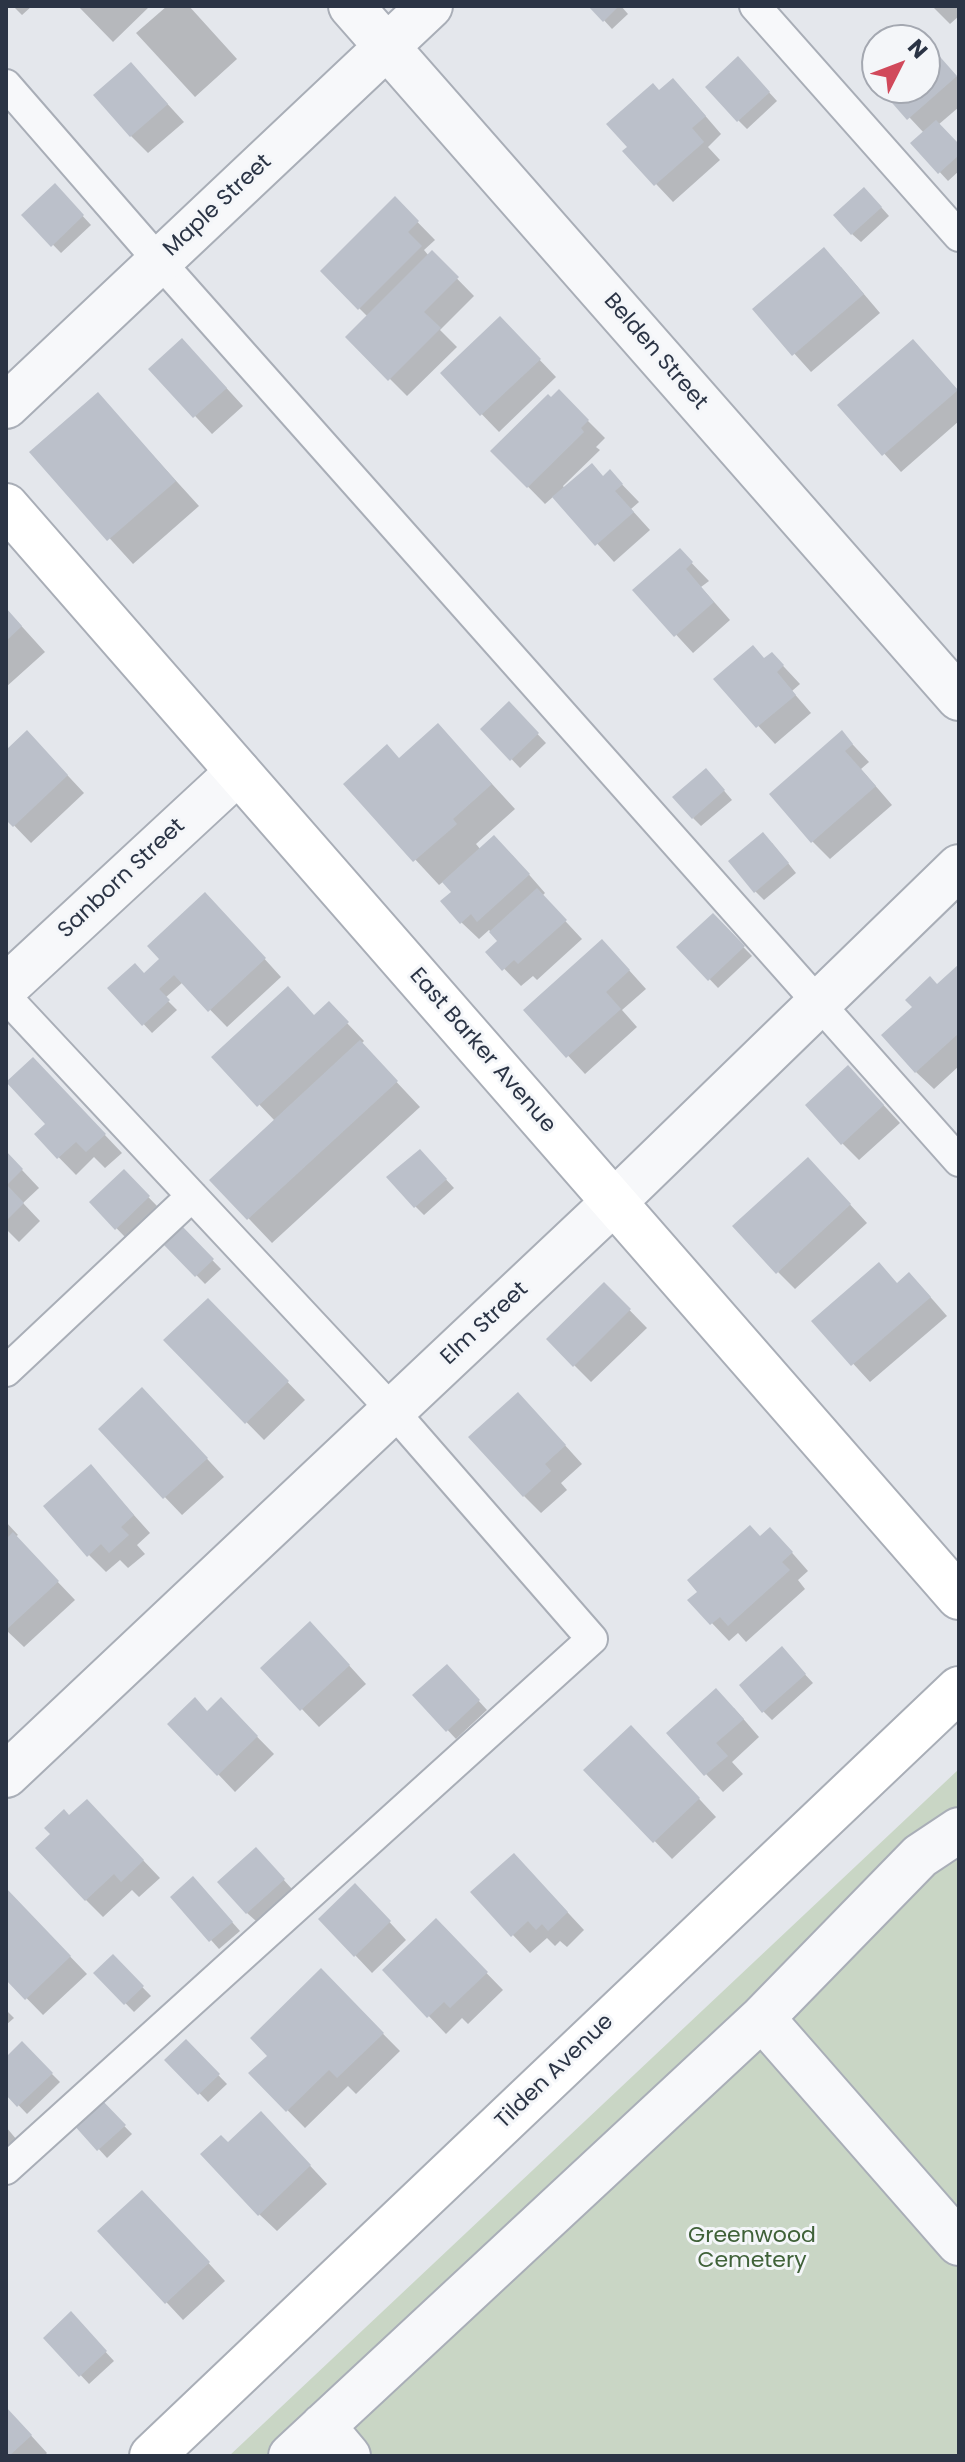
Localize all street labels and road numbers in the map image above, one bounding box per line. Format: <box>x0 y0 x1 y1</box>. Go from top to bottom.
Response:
street label: Maple Street <box>159 149 277 263</box>
street label: Belden Street <box>597 288 713 416</box>
street label: Sanborn Street <box>53 814 191 944</box>
street label: East Barker Avenue <box>403 963 561 1139</box>
street label: Elm Street <box>436 1277 534 1371</box>
street label: Tilden Avenue <box>491 2009 619 2135</box>

